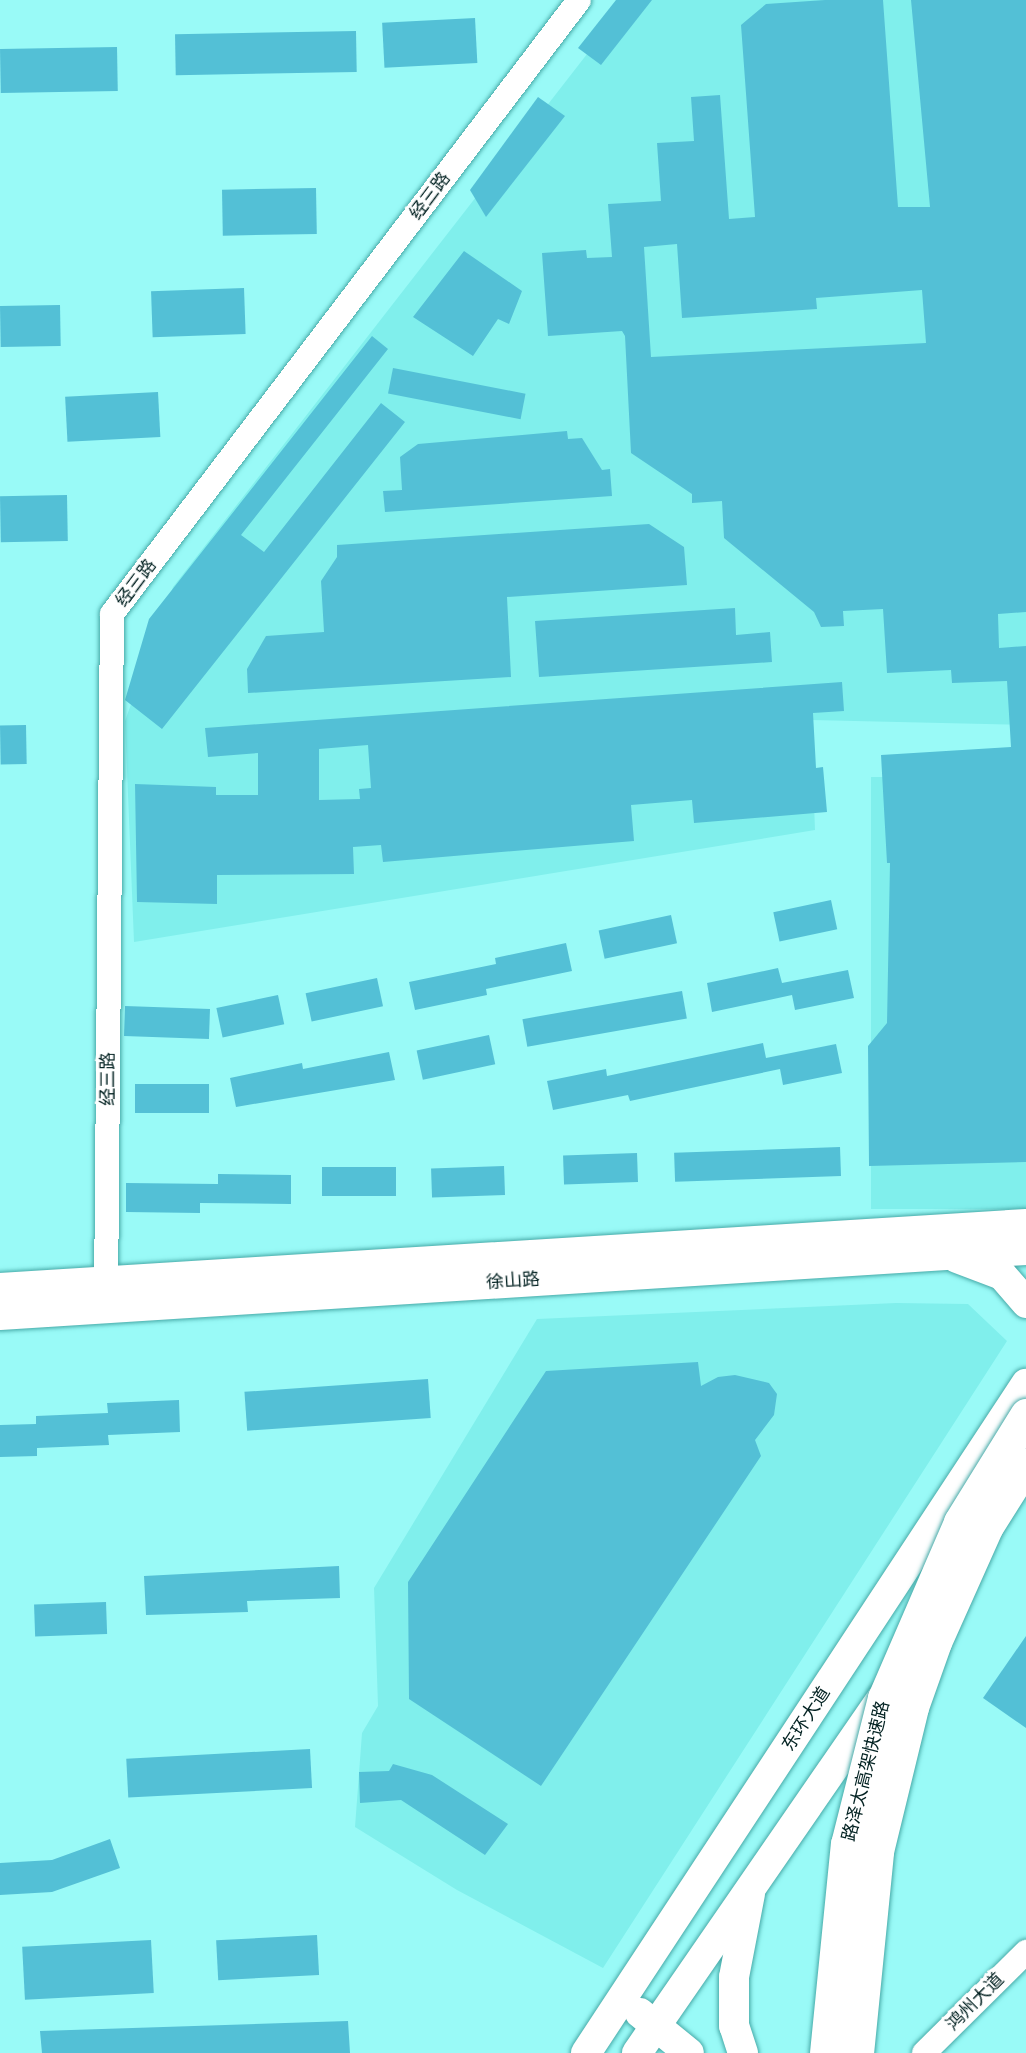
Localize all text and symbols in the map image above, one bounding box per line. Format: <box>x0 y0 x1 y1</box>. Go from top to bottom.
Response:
street label: 经三路 <box>405 168 455 224</box>
street label: 经三路 <box>111 555 161 611</box>
street label: 经三路 <box>97 1052 119 1106</box>
street label: 徐山路 <box>485 1268 541 1294</box>
street label: 东环大道 <box>777 1683 835 1755</box>
street label: 路泽太高架快速路 <box>838 1699 894 1843</box>
street label: 鸿州大道 <box>942 1969 1008 2035</box>

